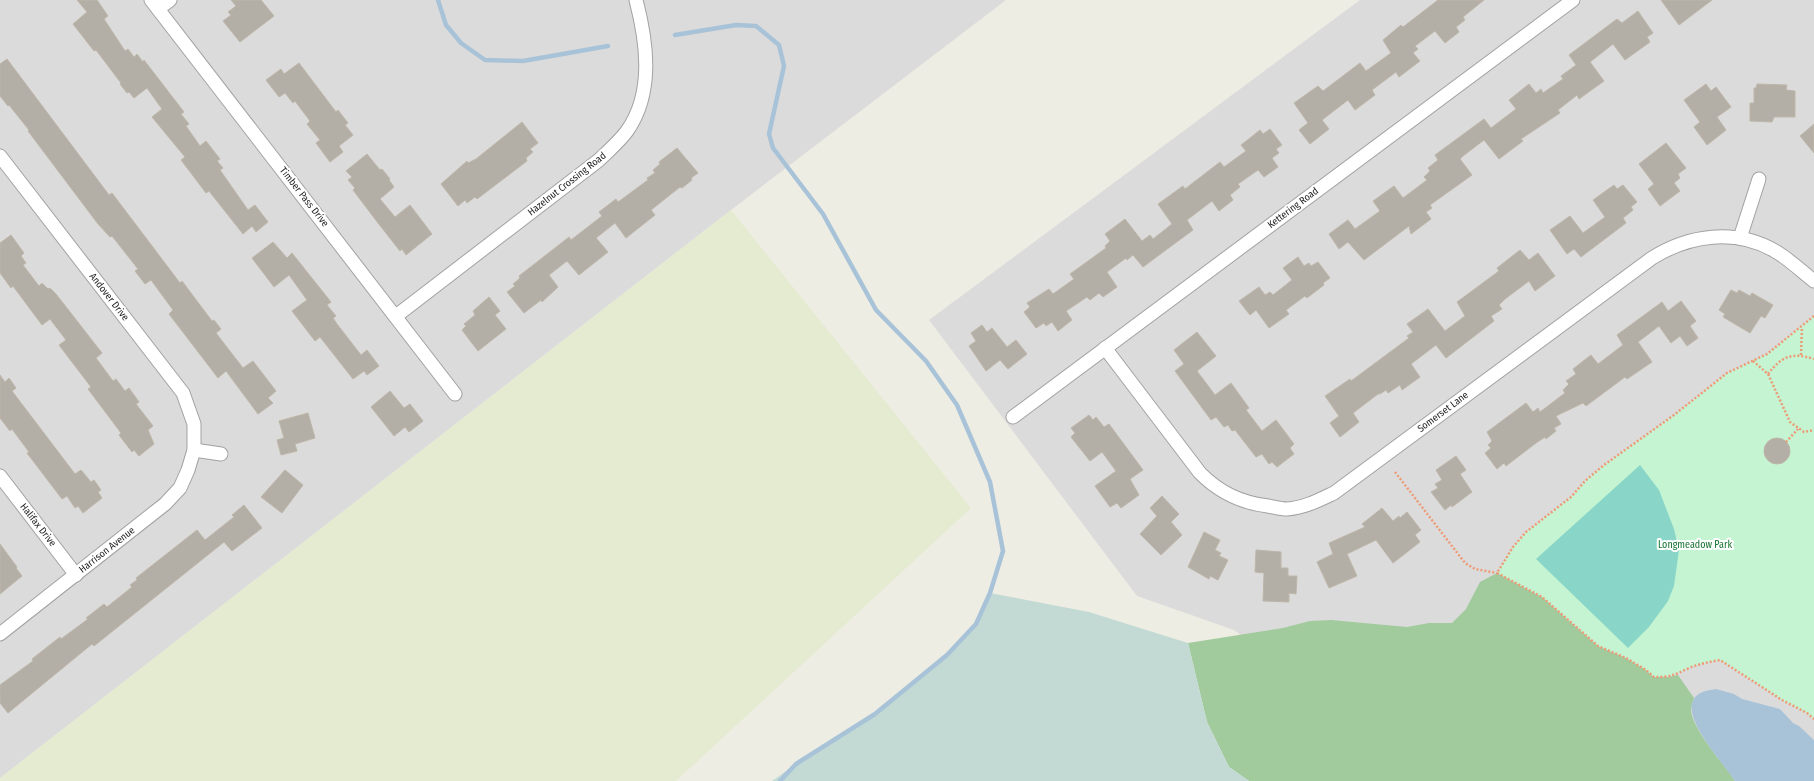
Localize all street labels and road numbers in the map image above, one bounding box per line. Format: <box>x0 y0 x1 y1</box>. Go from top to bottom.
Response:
street label: Hazelnut Crossing Road <box>525 150 609 218</box>
street label: Timber Pass Drive <box>277 165 331 229</box>
street label: Kettering Road <box>1265 185 1321 231</box>
street label: Andover Drive <box>87 271 131 323</box>
street label: Somerset Lane <box>1415 389 1471 435</box>
street label: Halifax Drive <box>17 501 59 549</box>
street label: Harrison Avenue <box>77 524 137 576</box>

